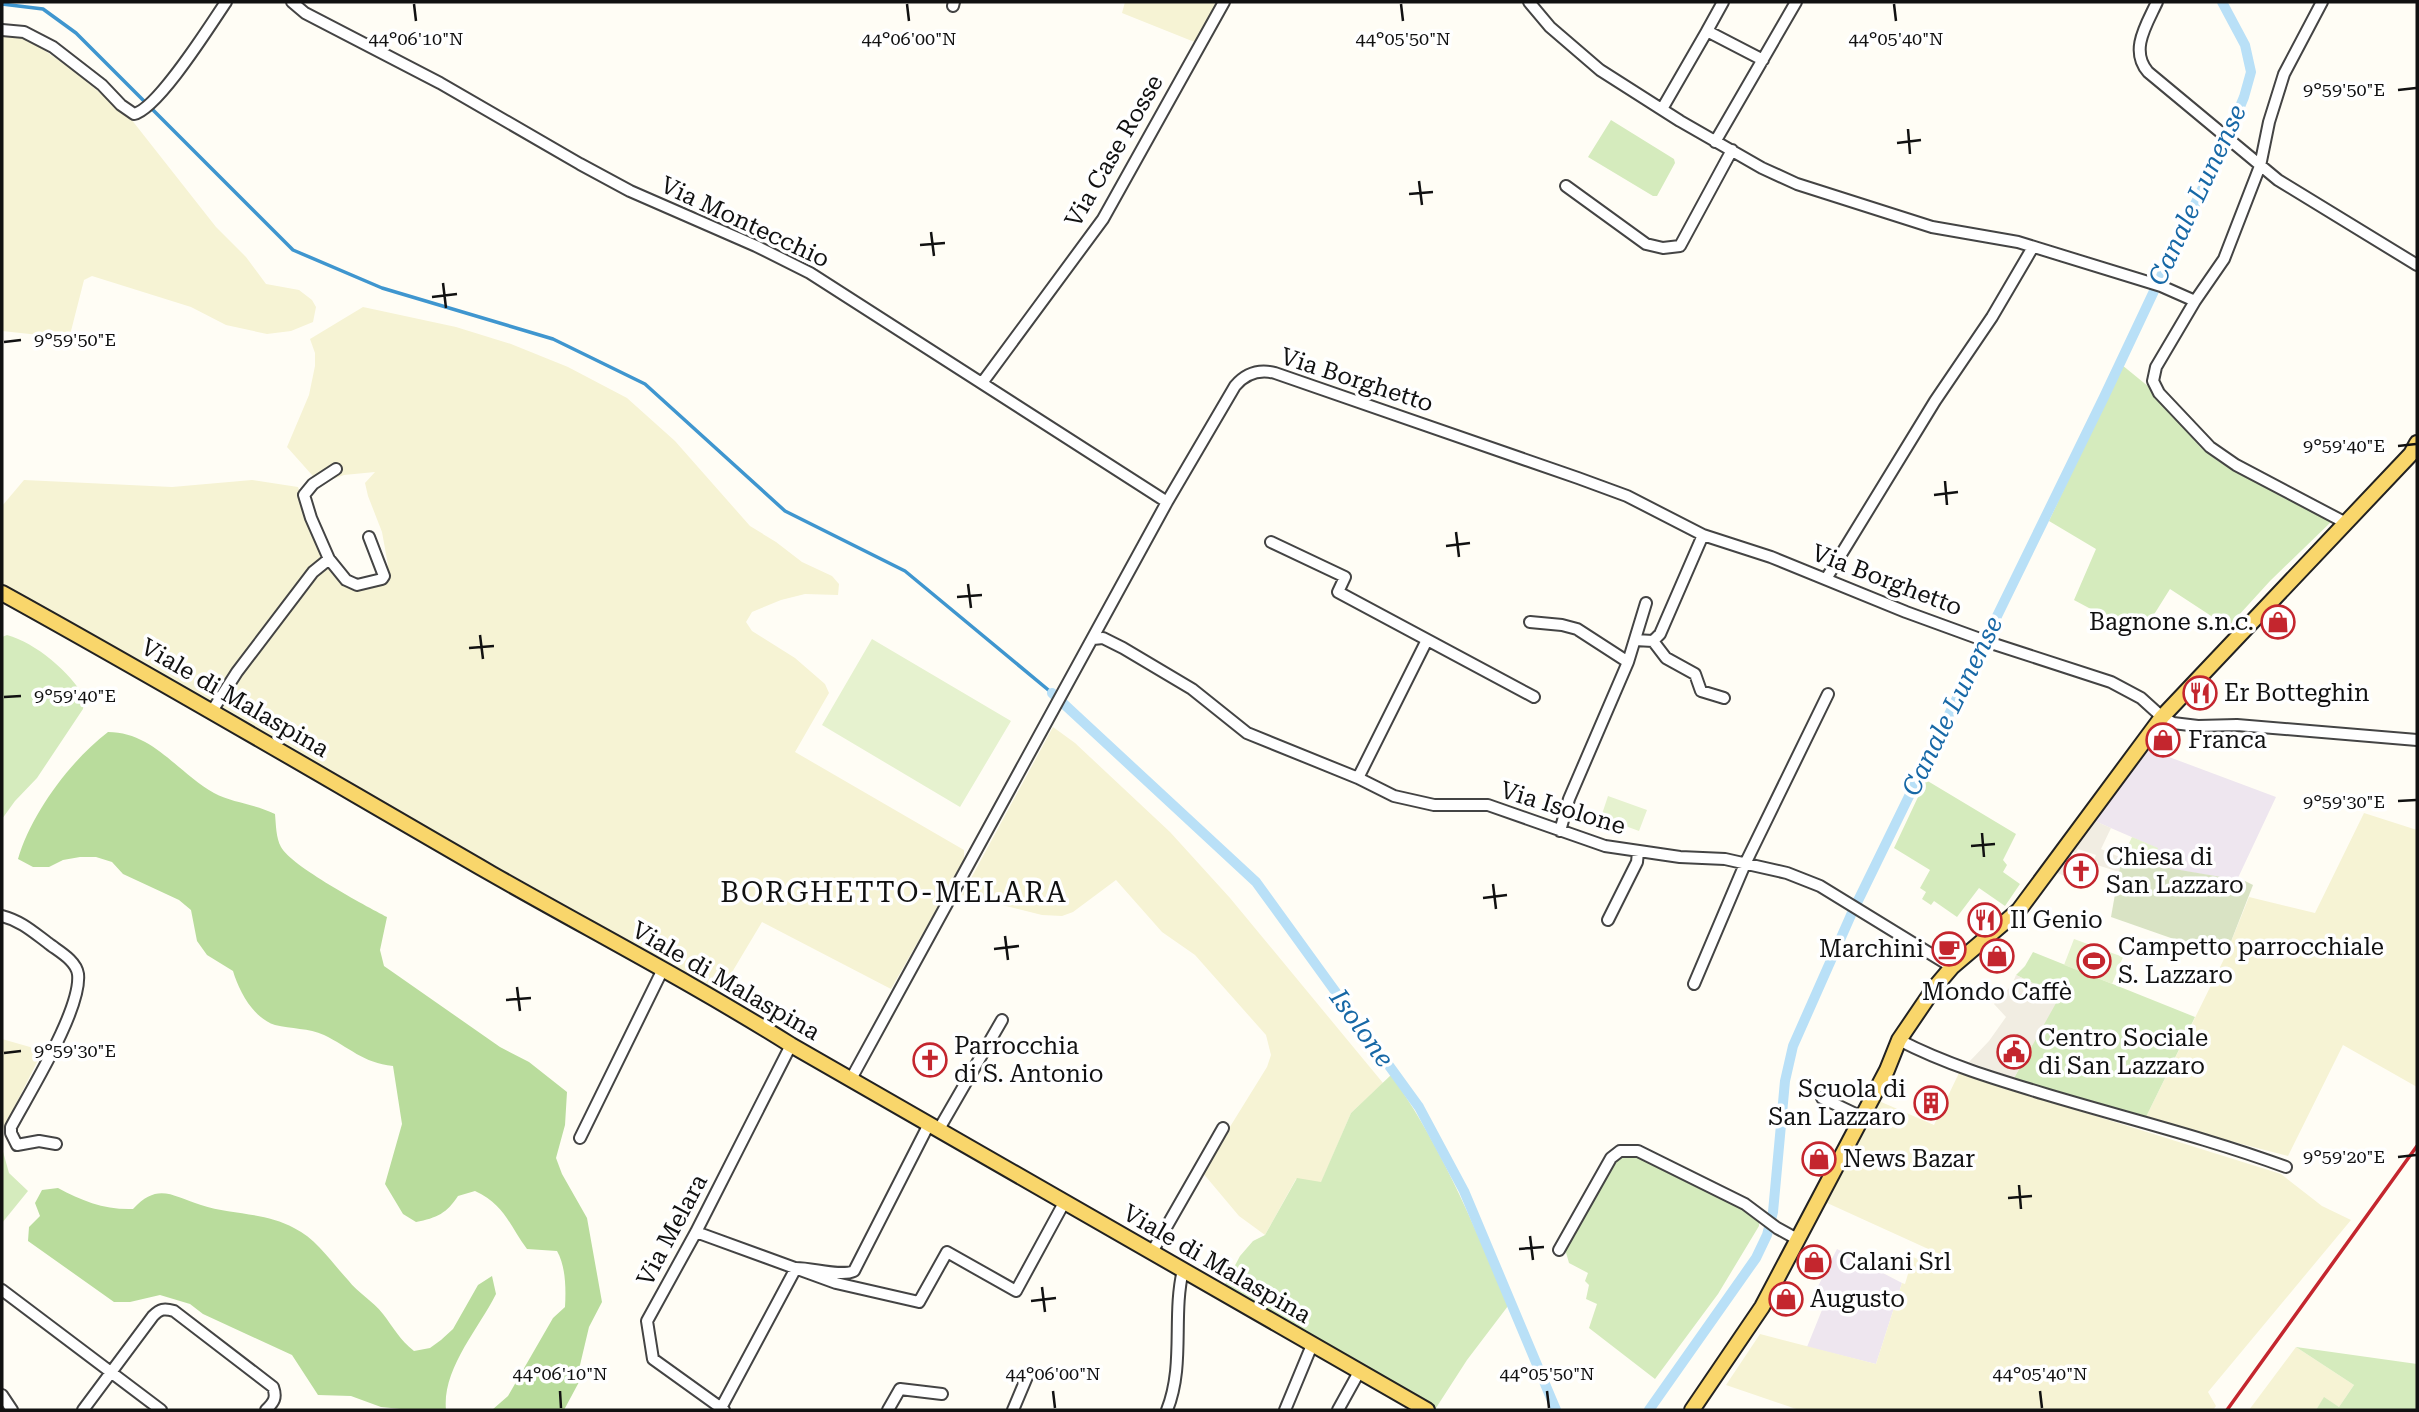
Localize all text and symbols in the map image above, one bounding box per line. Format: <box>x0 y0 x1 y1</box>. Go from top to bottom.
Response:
text: 44°06'10"N <box>369 28 463 49</box>
text: 44°06'00"N <box>862 28 956 49</box>
text: 44°05'50"N <box>1356 28 1450 49</box>
text: 44°05'40"N <box>1849 28 1943 49</box>
street label: Via Case Rosse <box>1059 70 1169 232</box>
text: 9°59'50"E <box>2303 79 2385 100</box>
water label: Canale Lunense <box>2142 100 2252 290</box>
street label: Via Montecchio <box>656 171 834 273</box>
text: 9°59'50"E <box>34 329 116 350</box>
street label: Via Borghetto <box>1277 342 1437 418</box>
text: 9°59'40"E <box>2303 435 2385 456</box>
street label: Via Borghetto <box>1808 538 1966 622</box>
shop icon: Bagnone s.n.c. <box>2259 603 2297 641</box>
place label: Bagnone s.n.c. <box>2089 608 2254 636</box>
water label: Canale Lunense <box>1896 611 2008 801</box>
street label: Viale di Malaspina <box>136 633 334 763</box>
restaurant icon: Er Botteghin <box>2181 674 2219 712</box>
place label: Er Botteghin <box>2224 679 2369 707</box>
text: 9°59'40"E <box>34 685 116 706</box>
shop icon: Franca <box>2144 721 2182 759</box>
place label: Franca <box>2188 726 2267 754</box>
street label: Via Isolone <box>1497 776 1629 840</box>
text: 9°59'30"E <box>2303 791 2385 812</box>
place label: Chiesa di San Lazzaro <box>2106 843 2244 899</box>
church icon: Chiesa di San Lazzaro <box>2062 852 2100 890</box>
district label: BORGHETTO-MELARA <box>720 876 1068 909</box>
restaurant icon: Il Genio <box>1966 901 2004 939</box>
place label: Il Genio <box>2010 906 2103 934</box>
street label: Viale di Malaspina <box>627 916 825 1046</box>
cafe icon: Marchini <box>1930 930 1968 968</box>
place label: Campetto parrocchiale S. Lazzaro <box>2118 933 2384 989</box>
place label: Marchini <box>1819 935 1924 963</box>
shop icon: Mondo Caffè <box>1978 937 2016 975</box>
sports icon: Campetto parrocchiale S. Lazzaro <box>2075 942 2113 980</box>
place label: Mondo Caffè <box>1922 978 2072 1006</box>
water label: Isolone <box>1323 982 1400 1073</box>
place label: Centro Sociale di San Lazzaro <box>2038 1024 2208 1080</box>
place label: Parrocchia di S. Antonio <box>954 1032 1103 1088</box>
public building icon: Centro Sociale di San Lazzaro <box>1995 1033 2033 1071</box>
text: 9°59'30"E <box>34 1040 116 1061</box>
church icon: Parrocchia di S. Antonio <box>911 1041 949 1079</box>
place label: Scuola di San Lazzaro <box>1768 1075 1906 1131</box>
building icon: Scuola di San Lazzaro <box>1912 1084 1950 1122</box>
shop icon: News Bazar <box>1800 1140 1838 1178</box>
place label: News Bazar <box>1843 1145 1975 1173</box>
text: 9°59'20"E <box>2303 1146 2385 1167</box>
street label: Via Melara <box>631 1170 713 1290</box>
street label: Viale di Malaspina <box>1118 1199 1316 1329</box>
shop icon: Calani Srl <box>1795 1243 1833 1281</box>
place label: Calani Srl <box>1839 1248 1951 1276</box>
shop icon: Augusto <box>1767 1280 1805 1318</box>
place label: Augusto <box>1810 1285 1905 1313</box>
text: 44°06'10"N <box>513 1363 607 1384</box>
text: 44°06'00"N <box>1006 1363 1100 1384</box>
text: 44°05'50"N <box>1500 1363 1594 1384</box>
text: 44°05'40"N <box>1993 1363 2087 1384</box>

